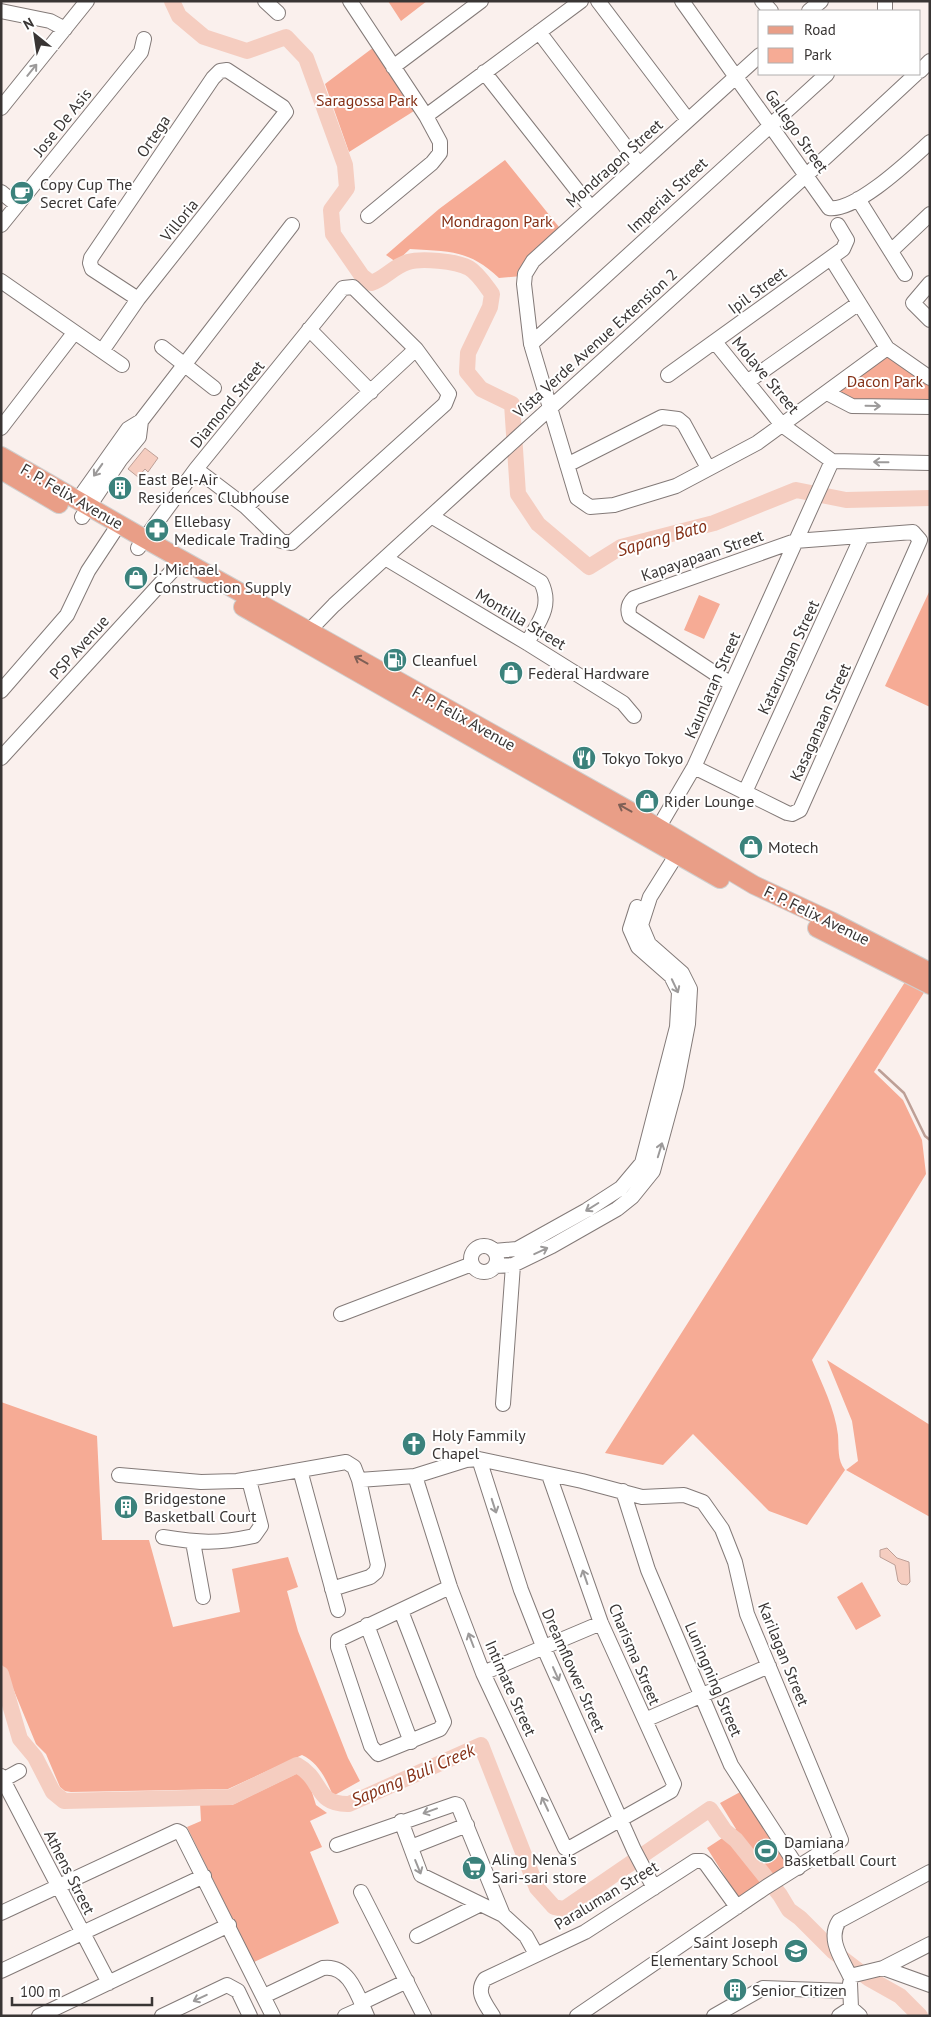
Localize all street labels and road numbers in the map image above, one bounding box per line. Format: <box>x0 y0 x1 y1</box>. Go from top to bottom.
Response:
street label: Jose De Asis <box>28 84 96 161</box>
street label: Gallego Street <box>761 85 833 177</box>
street label: Ortega <box>132 111 174 161</box>
street label: Mondragon Street <box>562 114 667 212</box>
street label: Imperial Street <box>623 153 712 237</box>
street label: Villoria <box>155 195 202 246</box>
street label: Ipil Street <box>724 262 791 318</box>
street label: Vista Verde Avenue Extension 2 <box>508 264 681 423</box>
street label: Molave Street <box>728 332 804 418</box>
street label: Diamond Street <box>186 356 269 452</box>
street label: F. P. Felix Avenue <box>17 459 127 533</box>
street label: Kapayapaan Street <box>638 525 766 585</box>
street label: Montilla Street <box>472 584 570 654</box>
street label: Katarungan Street <box>753 596 823 717</box>
street label: PSP Avenue <box>45 611 113 683</box>
street label: Kaunlaran Street <box>680 628 745 741</box>
street label: Kasaganaan Street <box>785 659 855 784</box>
street label: F. P. Felix Avenue <box>409 681 519 755</box>
street label: F. P. Felix Avenue <box>761 881 873 949</box>
street label: Karilagan Street <box>754 1599 814 1709</box>
street label: Charisma Street <box>605 1600 666 1708</box>
street label: Dreamflower Street <box>538 1605 610 1735</box>
street label: Luningning Street <box>681 1619 747 1740</box>
street label: Intimate Street <box>481 1637 541 1739</box>
street label: Athens Street <box>40 1826 100 1918</box>
street label: Paraluman Street <box>550 1856 662 1934</box>

